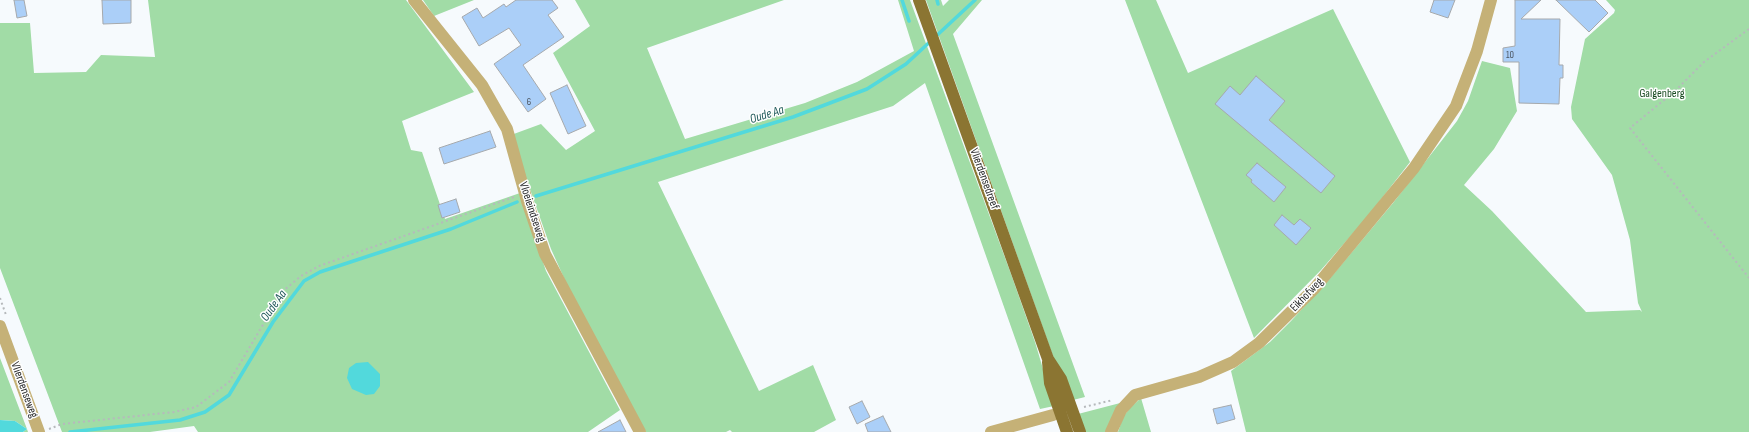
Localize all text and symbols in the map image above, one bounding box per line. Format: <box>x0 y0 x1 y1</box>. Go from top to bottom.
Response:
house number: 10 <box>1506 49 1514 61</box>
park label: Galgenberg <box>1639 87 1685 101</box>
house number: 6 <box>527 96 531 108</box>
water label: Oude Aa <box>748 102 786 128</box>
street label: Vlierdensedreef <box>966 147 1002 211</box>
street label: Vloeieindseweg <box>516 180 548 244</box>
street label: Eikhofweg <box>1287 275 1327 315</box>
water label: Oude Aa <box>257 287 291 325</box>
street label: Vlierdenseweg <box>7 360 41 420</box>

